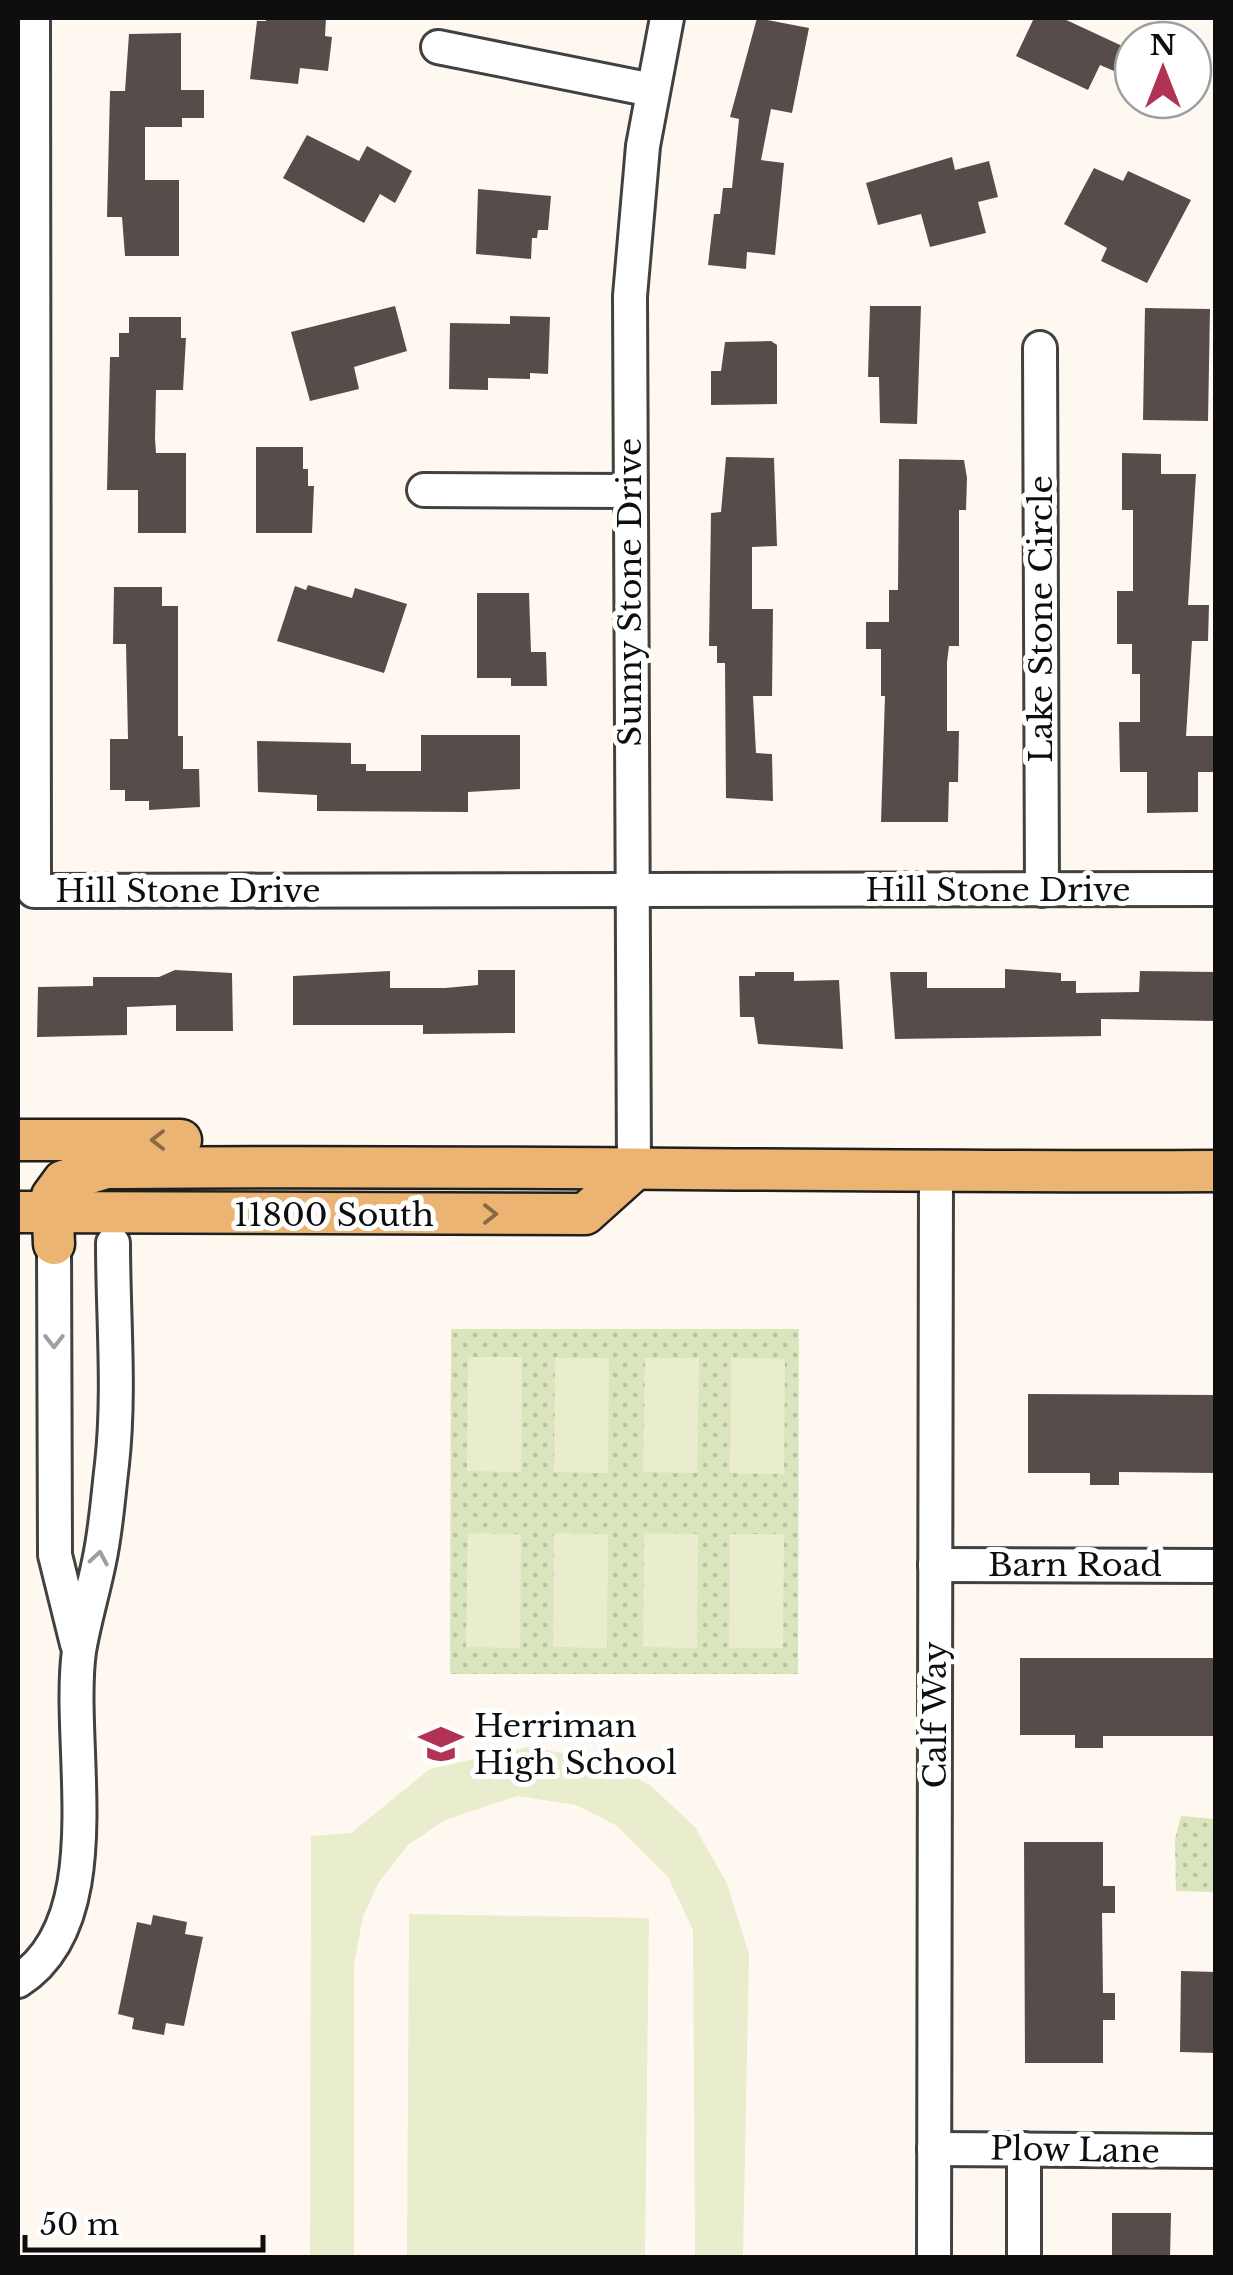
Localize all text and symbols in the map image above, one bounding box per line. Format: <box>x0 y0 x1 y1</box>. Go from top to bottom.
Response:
north arrow <box>1113 20 1213 120</box>
text: N <box>1150 28 1176 63</box>
street label: Sunny Stone Drive <box>610 438 650 746</box>
street label: Lake Stone Circle <box>1021 475 1061 763</box>
street label: Hill Stone Drive <box>865 870 1131 910</box>
street label: Hill Stone Drive <box>55 871 321 911</box>
one-way arrow <box>149 1129 164 1151</box>
street label: 11800 South <box>234 1195 434 1235</box>
one-way arrow <box>483 1204 499 1225</box>
one-way arrow <box>43 1334 65 1350</box>
street label: Barn Road <box>988 1545 1162 1585</box>
one-way arrow <box>88 1550 109 1566</box>
street label: Calf Way <box>915 1641 955 1789</box>
place label: Herriman High School <box>474 1706 677 1783</box>
school or university icon: Herriman High School <box>417 1720 465 1768</box>
street label: Plow Lane <box>990 2129 1160 2171</box>
scale bar <box>25 2190 262 2252</box>
text: 50 m <box>40 2206 119 2243</box>

